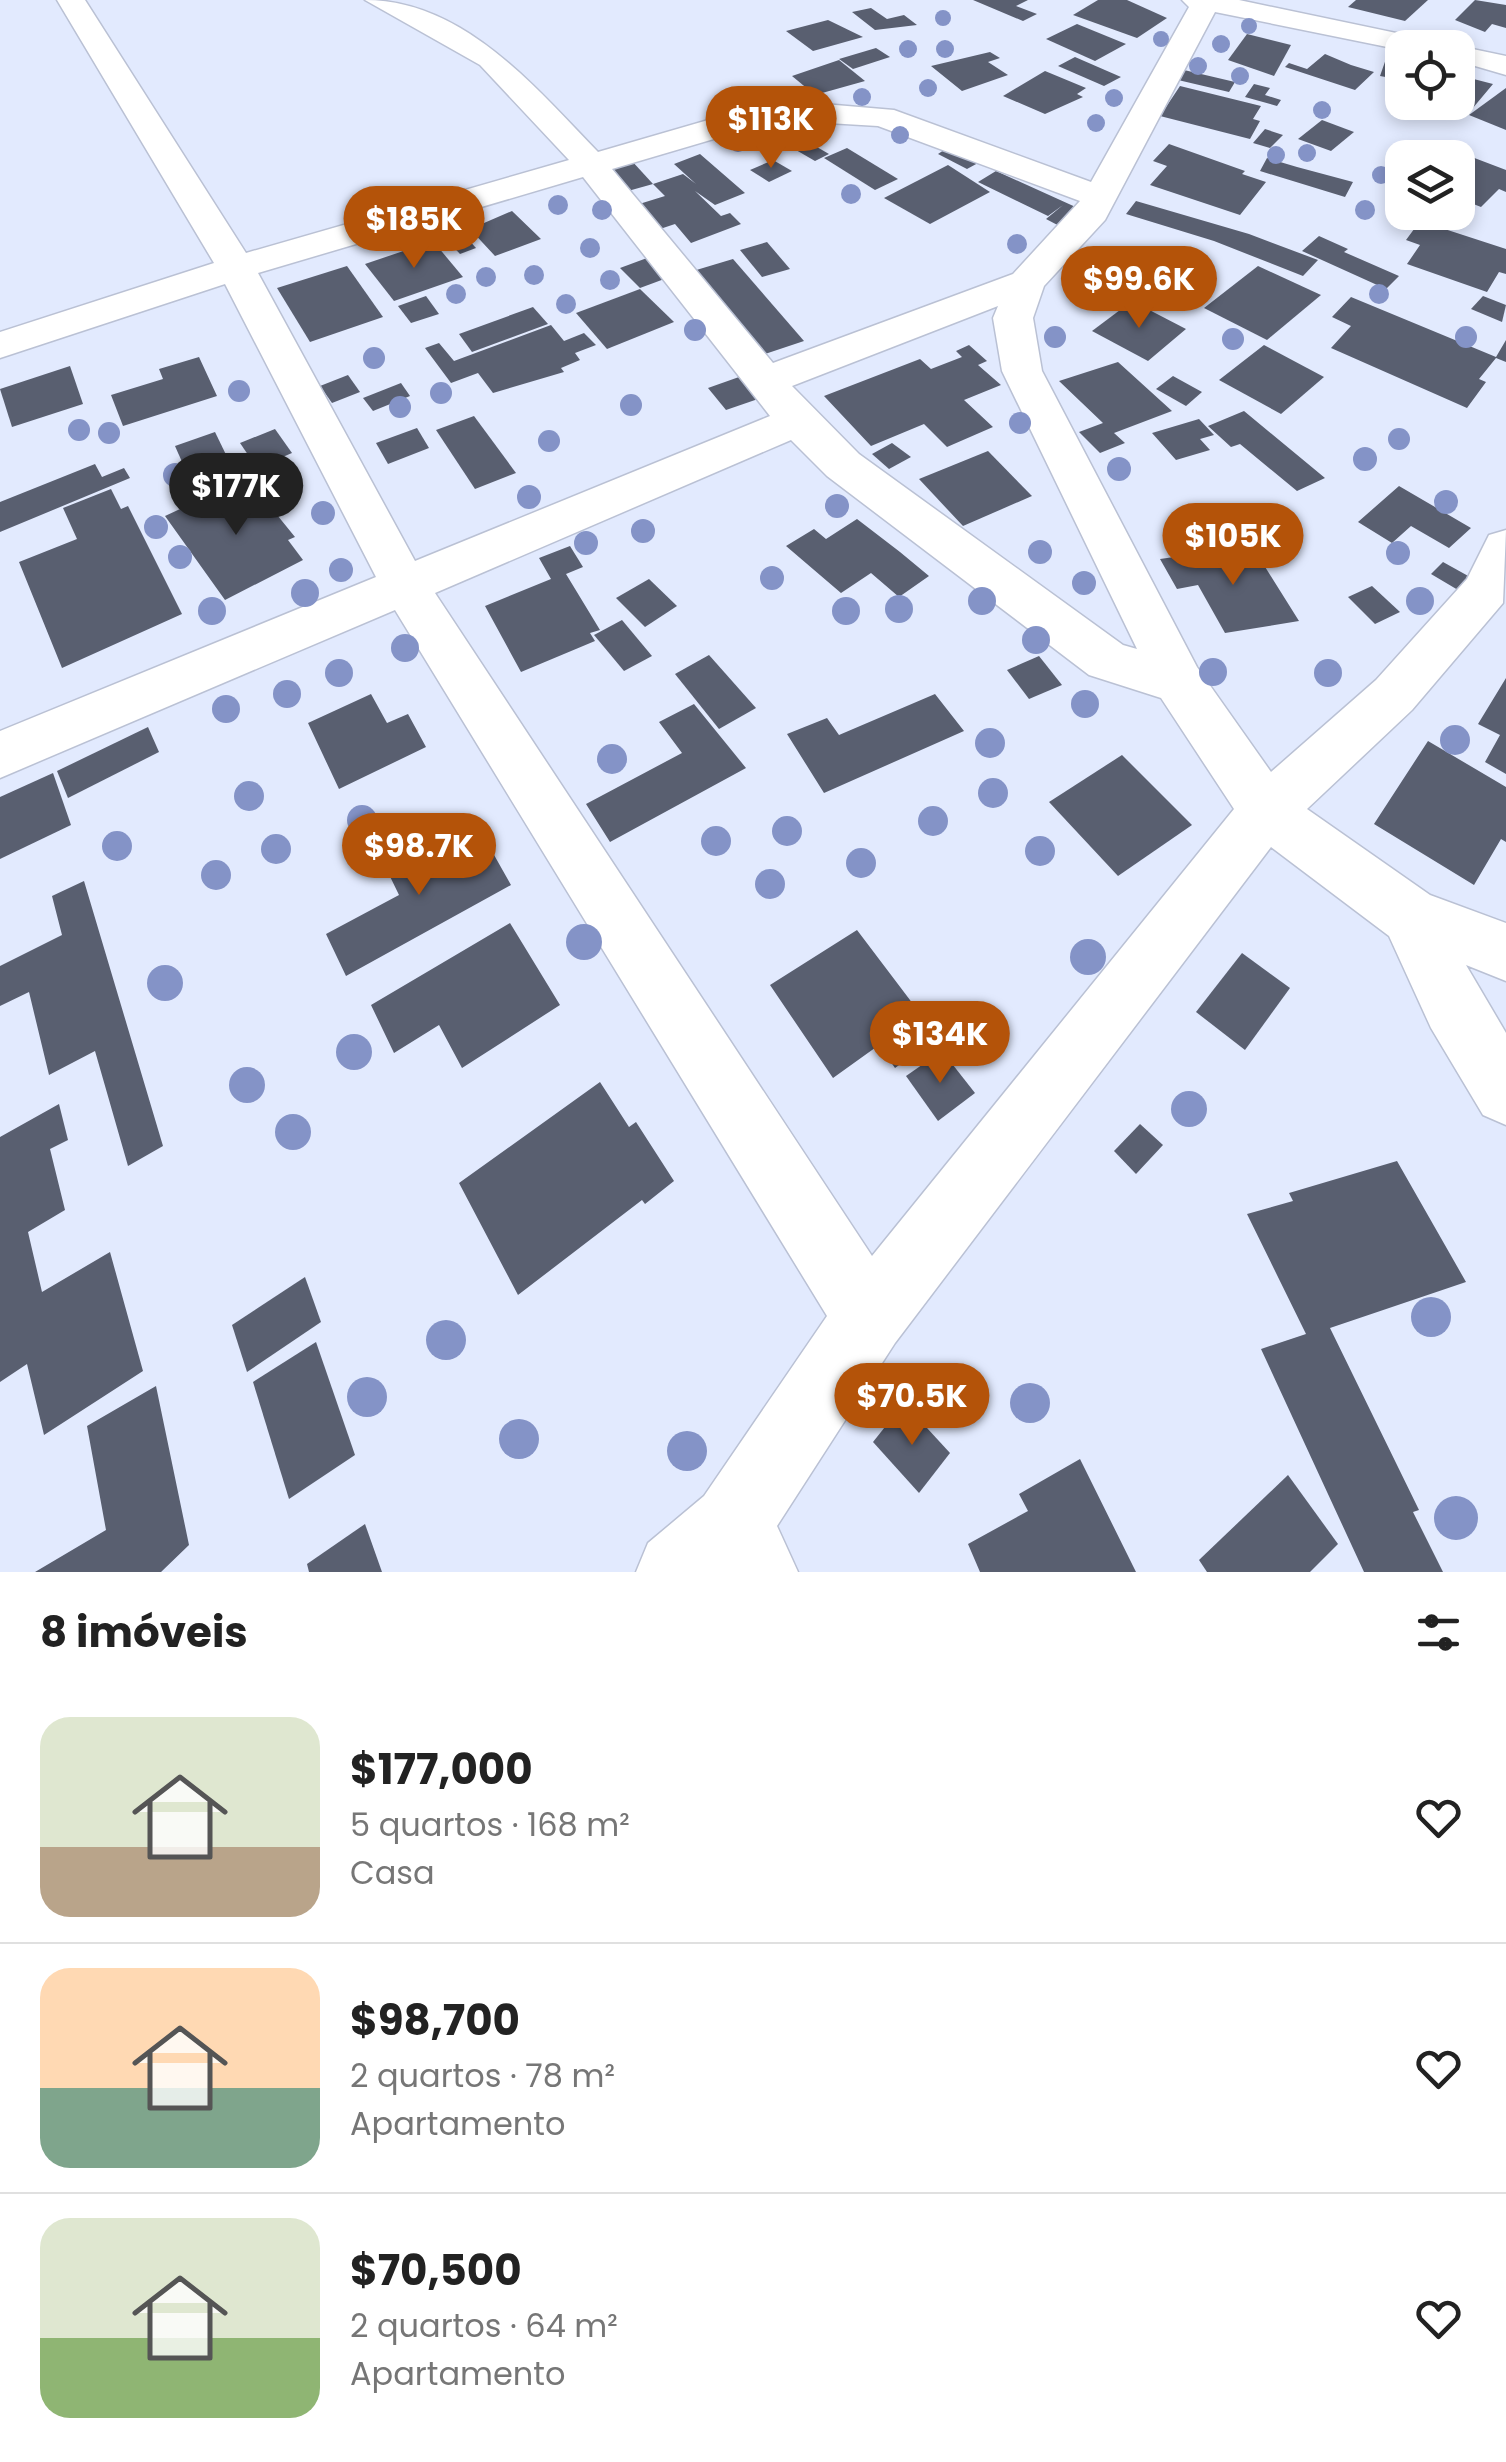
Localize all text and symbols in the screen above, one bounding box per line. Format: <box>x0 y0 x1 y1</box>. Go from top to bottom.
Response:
map controls <box>1385 30 1475 230</box>
button: locate <box>1385 30 1475 120</box>
pin: $113K <box>701 86 841 171</box>
text: $113K <box>728 96 814 141</box>
button: layers <box>1385 140 1475 230</box>
pin: $185K <box>344 186 484 271</box>
text: $185K <box>366 196 462 241</box>
pin: $99.6K <box>1058 246 1220 331</box>
text: $99.6K <box>1083 256 1195 301</box>
pin: $177K <box>166 453 306 538</box>
text: $177K <box>191 463 281 508</box>
pin: $105K <box>1163 503 1303 588</box>
text: $105K <box>1184 513 1282 558</box>
pin: $98.7K <box>338 813 500 898</box>
text: $98.7K <box>364 823 474 868</box>
pin: $134K <box>870 1001 1010 1086</box>
text: $134K <box>892 1011 988 1056</box>
pin: $70.5K <box>831 1363 993 1448</box>
text: $70.5K <box>856 1373 968 1418</box>
text: 8 imóveis <box>40 1603 248 1662</box>
icon: filters <box>1411 1605 1466 1660</box>
text: $177,000 <box>350 1740 533 1799</box>
icon: home <box>120 1757 240 1877</box>
icon: heart <box>1411 1790 1466 1845</box>
text: 5 quartos · 168 m² <box>350 1802 630 1847</box>
text: Casa <box>350 1850 435 1895</box>
text: $98,700 <box>350 1991 520 2050</box>
icon: home <box>120 2008 240 2128</box>
icon: heart <box>1411 2041 1466 2096</box>
text: 2 quartos · 78 m² <box>350 2053 615 2098</box>
text: Apartamento <box>350 2101 565 2146</box>
text: $70,500 <box>350 2241 522 2300</box>
icon: home <box>120 2258 240 2378</box>
icon: heart <box>1411 2291 1466 2346</box>
text: 2 quartos · 64 m² <box>350 2303 618 2348</box>
text: Apartamento <box>350 2351 565 2396</box>

